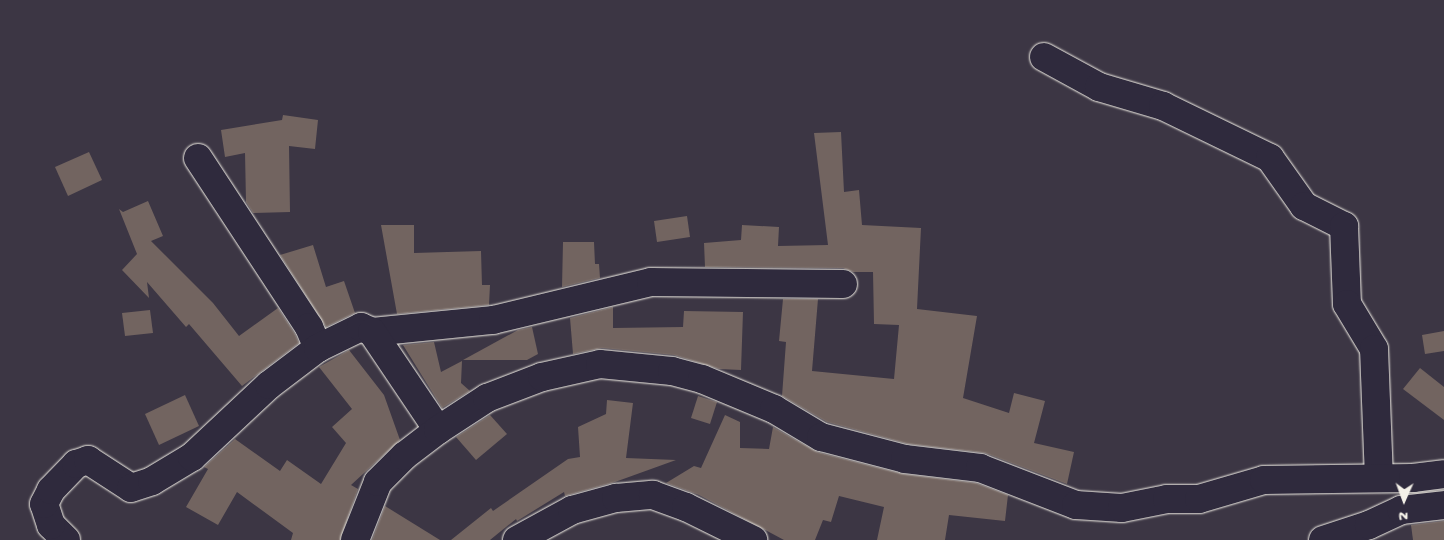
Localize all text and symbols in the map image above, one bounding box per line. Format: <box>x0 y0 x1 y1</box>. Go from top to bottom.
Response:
north arrow <box>1379 475 1429 525</box>
text: N <box>1399 507 1408 524</box>

